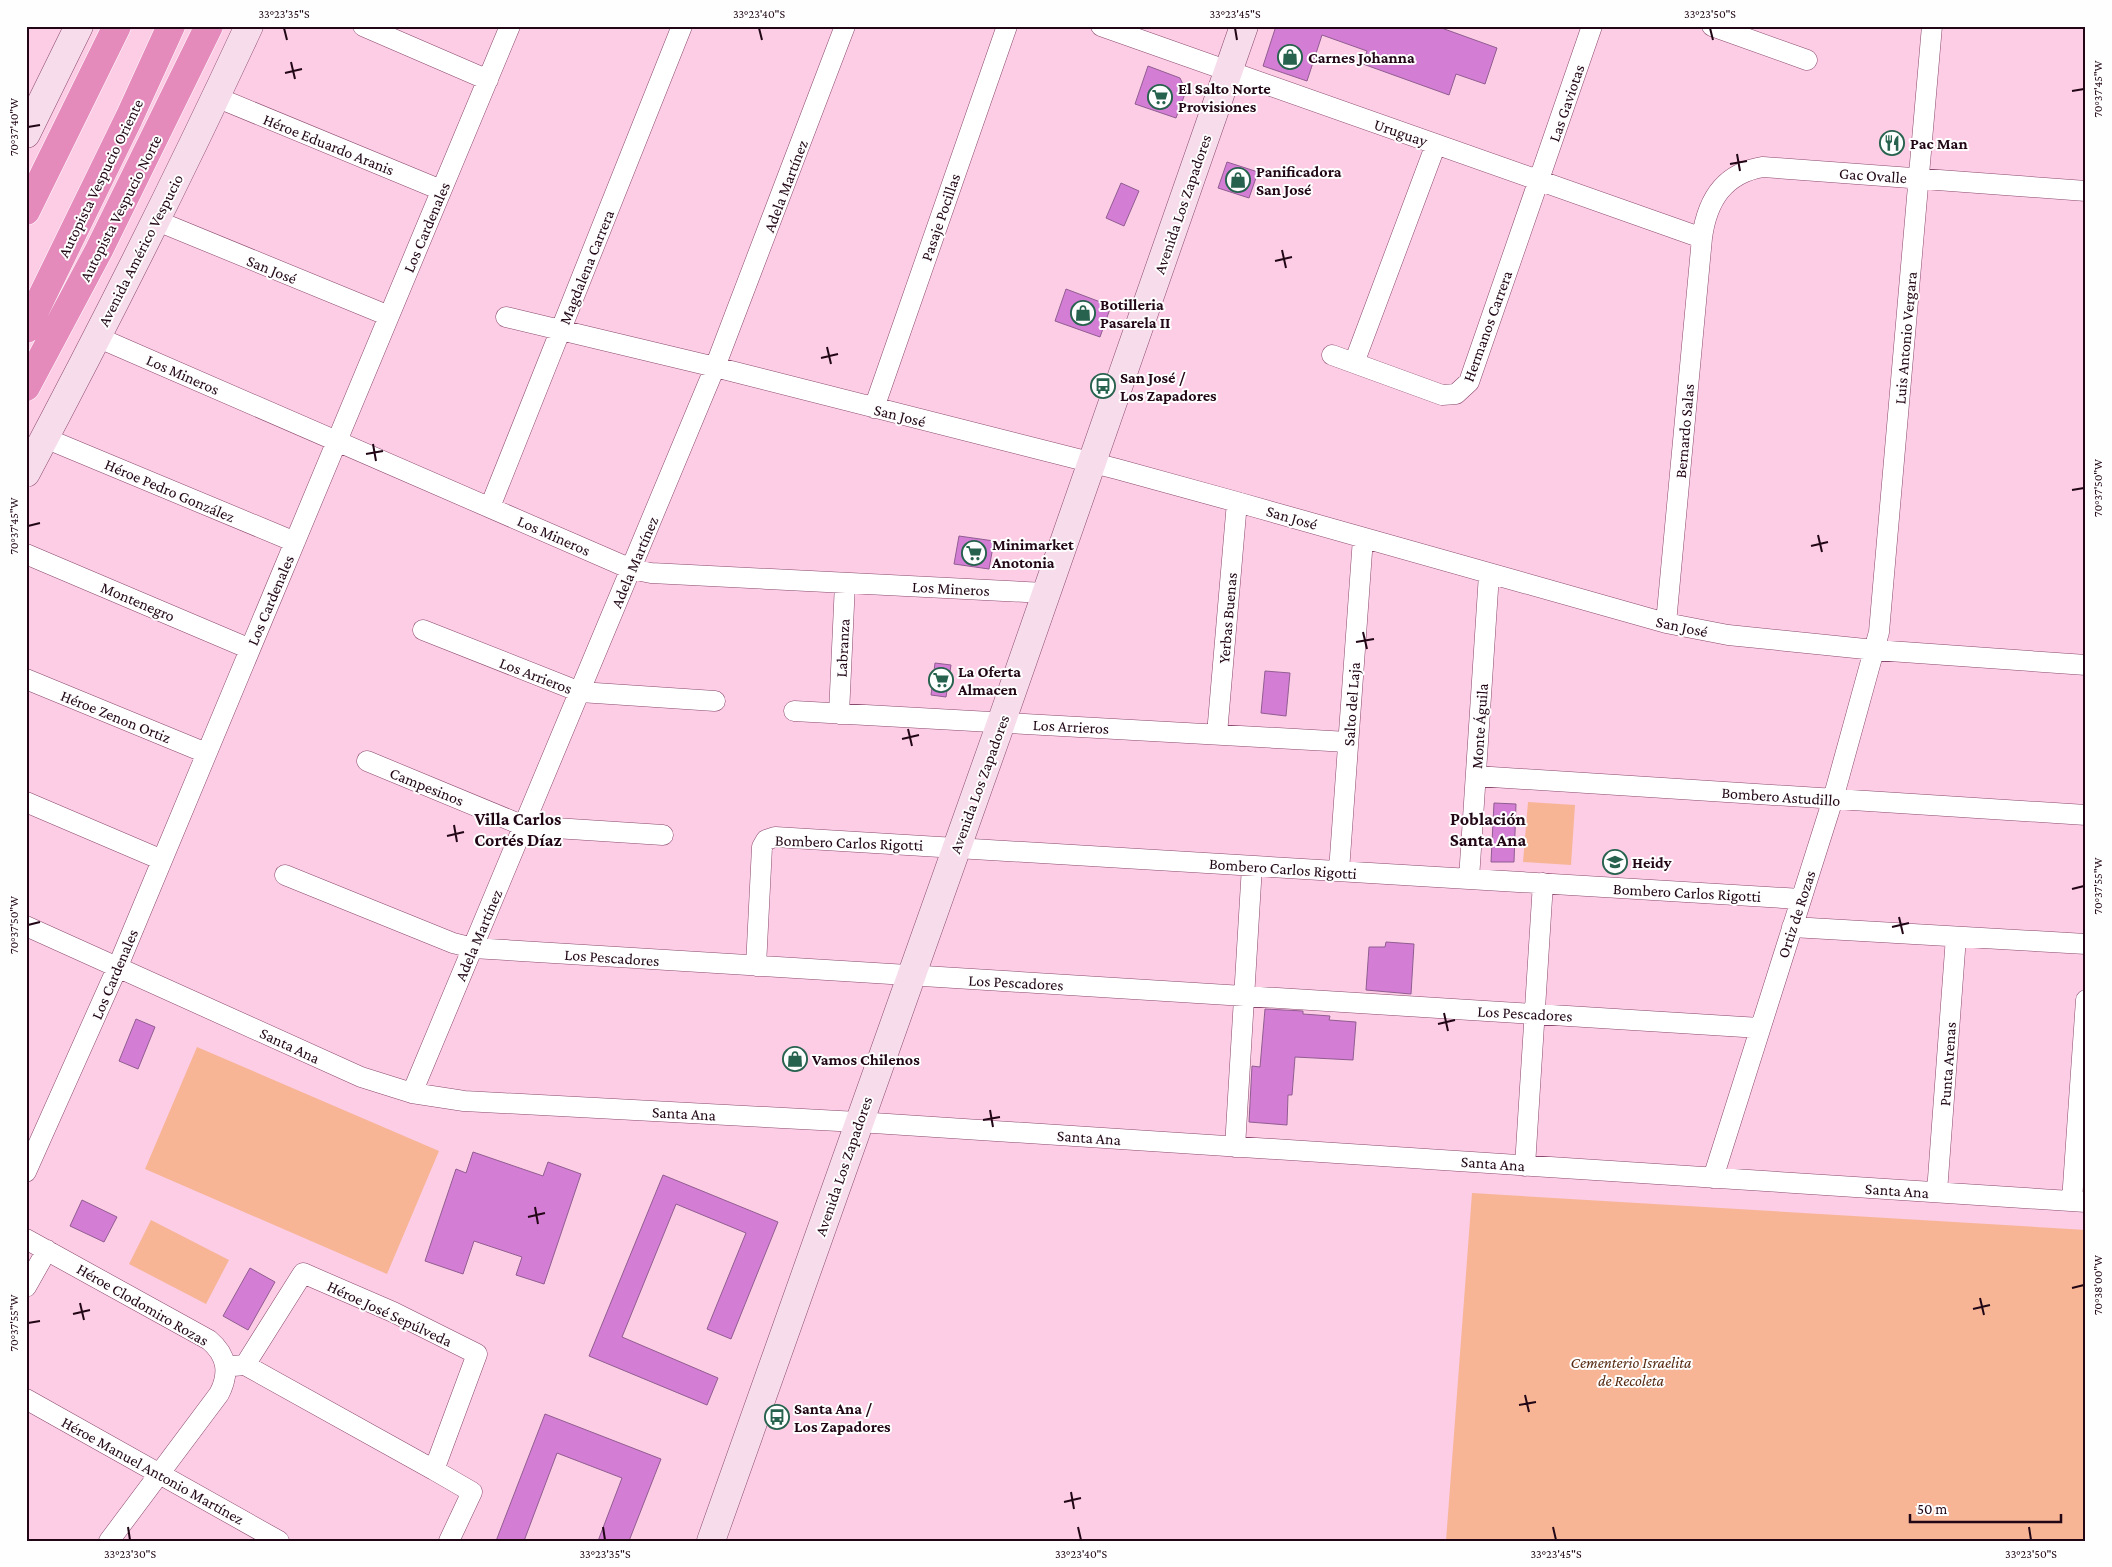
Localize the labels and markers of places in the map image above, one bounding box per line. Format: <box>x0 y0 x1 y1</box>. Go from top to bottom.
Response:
shop icon: Carnes Johanna <box>1277 44 1303 70</box>
place label: Carnes Johanna <box>1308 49 1415 66</box>
place label: El Salto Norte Provisiones <box>1178 80 1271 115</box>
supermarket icon: El Salto Norte Provisiones <box>1147 84 1173 110</box>
restaurant icon: Pac Man <box>1879 130 1905 156</box>
place label: Pac Man <box>1910 135 1968 152</box>
place label: Panificadora San José <box>1256 163 1342 198</box>
shop icon: Panificadora San José <box>1225 167 1251 193</box>
place label: Botilleria Pasarela II <box>1100 296 1171 331</box>
shop icon: Botilleria Pasarela II <box>1070 300 1096 326</box>
place label: San José / Los Zapadores <box>1120 369 1217 404</box>
bus stop icon: San José / Los Zapadores <box>1090 373 1116 399</box>
place label: Minimarket Anotonia <box>991 536 1074 571</box>
supermarket icon: Minimarket Anotonia <box>961 540 987 566</box>
place label: La Oferta Almacen <box>957 663 1021 698</box>
supermarket icon: La Oferta Almacen <box>928 667 954 693</box>
school or university icon: Heidy <box>1602 849 1628 875</box>
place label: Heidy <box>1632 854 1672 871</box>
shop icon: Vamos Chilenos <box>782 1046 808 1072</box>
place label: Vamos Chilenos <box>811 1051 920 1068</box>
place label: Santa Ana / Los Zapadores <box>794 1400 891 1435</box>
bus stop icon: Santa Ana / Los Zapadores <box>764 1404 790 1430</box>

